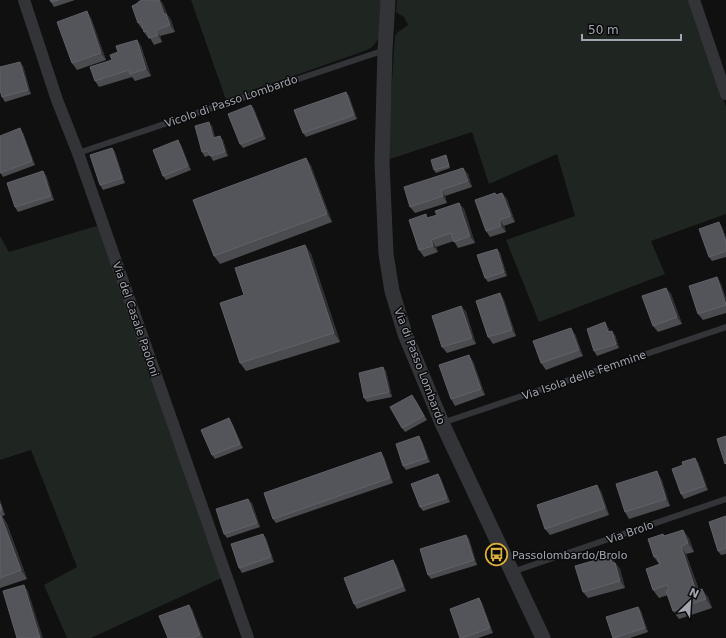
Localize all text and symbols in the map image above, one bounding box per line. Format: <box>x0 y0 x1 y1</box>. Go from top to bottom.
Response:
scale bar <box>582 16 681 42</box>
text: 50 m <box>588 23 619 37</box>
street label: Vicolo di Passo Lombardo <box>163 73 300 130</box>
street label: Via del Casale Paoloni <box>110 260 161 378</box>
street label: Via di Passo Lombardo <box>391 306 448 427</box>
street label: Via Isola delle Femmine <box>520 348 648 403</box>
street label: Via Brolo <box>605 518 656 547</box>
bus stop icon: Passolombardo/Brolo <box>483 542 509 568</box>
place label: Passolombardo/Brolo <box>512 549 628 562</box>
north arrow <box>670 582 710 622</box>
text: N <box>687 586 701 601</box>

